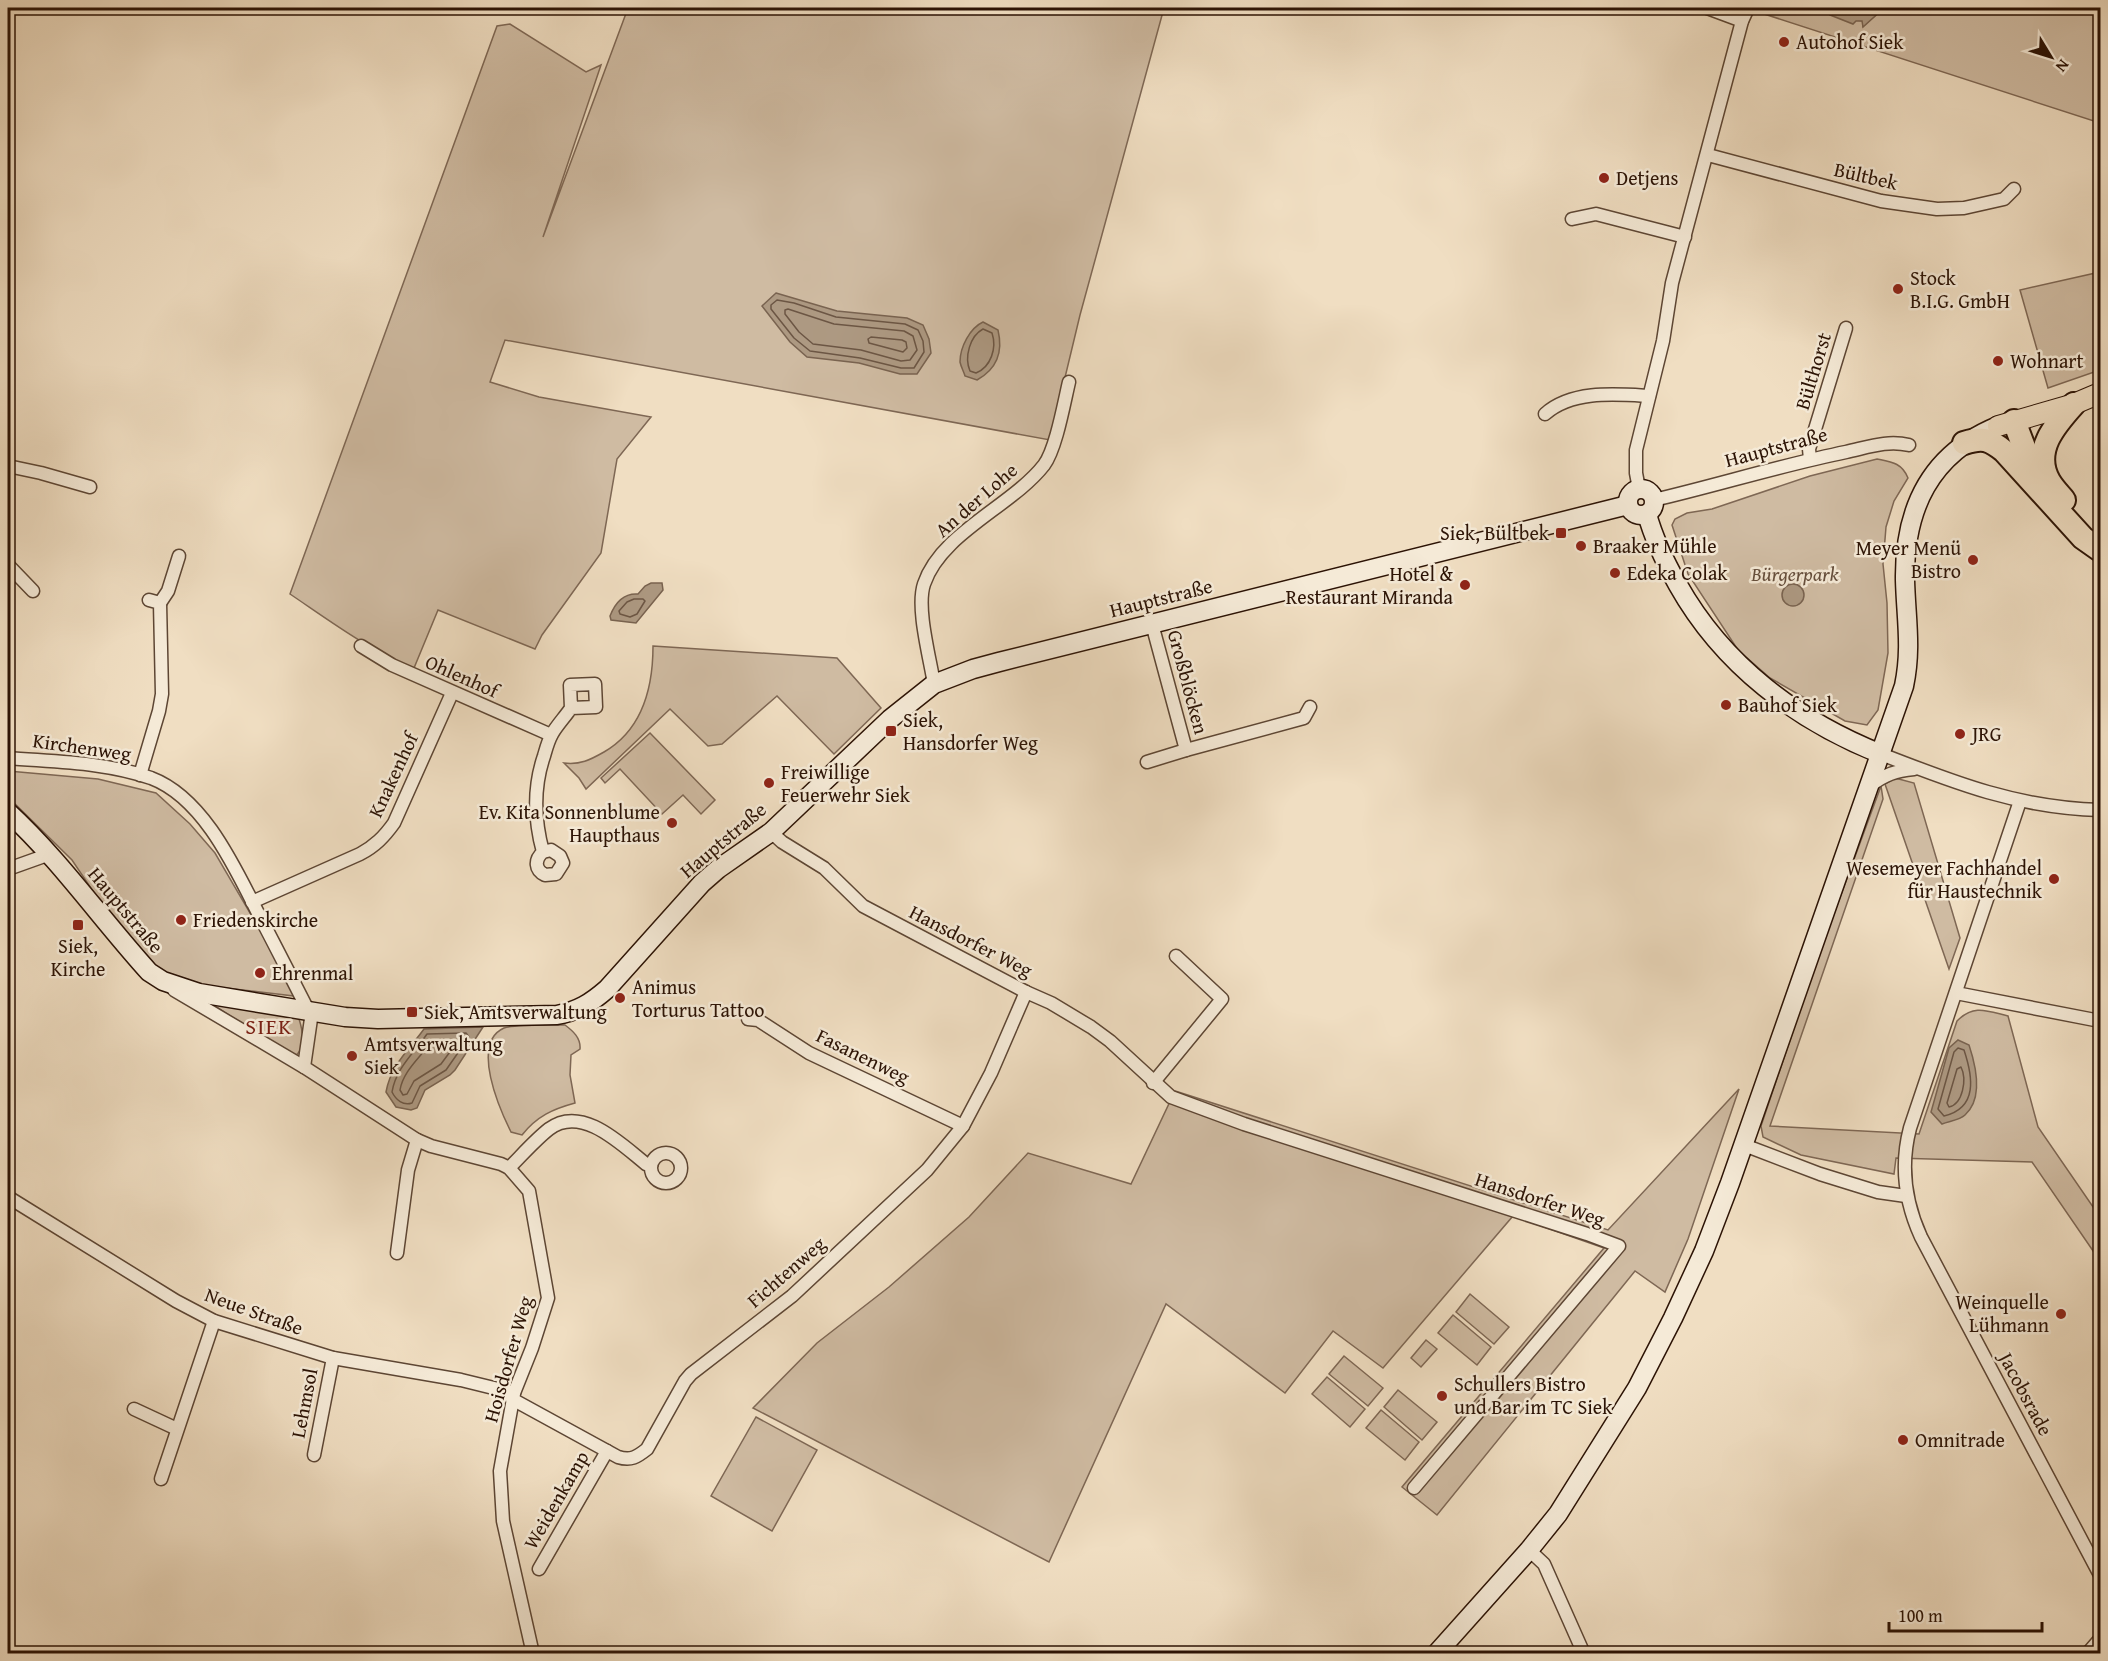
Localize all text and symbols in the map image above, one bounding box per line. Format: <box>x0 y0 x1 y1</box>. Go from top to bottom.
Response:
place label: Autohof Siek <box>1796 27 1904 56</box>
north arrow <box>2021 27 2081 87</box>
marker: Autohof Siek <box>1777 35 1791 49</box>
text: N <box>2050 55 2076 78</box>
street label: Bültbek <box>1831 154 1902 197</box>
place label: Detjens <box>1616 163 1679 192</box>
marker: Detjens <box>1597 171 1611 185</box>
place label: Stock B.I.G. GmbH <box>1910 263 2010 315</box>
marker: Stock B.I.G. GmbH <box>1891 282 1905 296</box>
street label: Bülthorst <box>1787 329 1838 413</box>
place label: Wohnart <box>2010 346 2084 375</box>
marker: Wohnart <box>1991 354 2005 368</box>
street label: Hauptstraße <box>1721 419 1830 474</box>
street label: An der Lohe <box>928 456 1023 544</box>
place label: Siek, Bültbek <box>1440 518 1550 547</box>
marker: Siek, Bültbek <box>1554 526 1568 540</box>
place label: Braaker Mühle <box>1593 531 1717 560</box>
place label: Meyer Menü Bistro <box>1856 533 1961 585</box>
marker: Braaker Mühle <box>1574 539 1588 553</box>
marker: Meyer Menü Bistro <box>1966 553 1980 567</box>
place label: Edeka Colak <box>1627 558 1728 587</box>
place label: Hotel & Restaurant Miranda <box>1286 559 1454 611</box>
park label: Bürgerpark <box>1750 559 1840 588</box>
marker: Edeka Colak <box>1608 566 1622 580</box>
street label: Hauptstraße <box>1106 571 1215 624</box>
marker: Hotel & Restaurant Miranda <box>1458 578 1472 592</box>
street label: Großblöcken <box>1161 627 1216 737</box>
street label: Ohlenhof <box>421 647 506 706</box>
place label: Bauhof Siek <box>1738 690 1838 719</box>
marker: Bauhof Siek <box>1719 698 1733 712</box>
place label: Siek, Hansdorfer Weg <box>903 705 1038 757</box>
place label: JRG <box>1969 719 2002 748</box>
marker: Siek, Hansdorfer Weg <box>884 724 898 738</box>
street label: Kirchenweg <box>31 725 133 768</box>
street label: Knakenhof <box>360 725 426 822</box>
marker: JRG <box>1953 727 1967 741</box>
place label: Freiwillige Feuerwehr Siek <box>781 757 911 809</box>
marker: Freiwillige Feuerwehr Siek <box>762 776 776 790</box>
street label: Hauptstraße <box>673 795 772 884</box>
place label: Ev. Kita Sonnenblume Haupthaus <box>479 797 660 849</box>
marker: Ev. Kita Sonnenblume Haupthaus <box>665 816 679 830</box>
place label: Wesemeyer Fachhandel für Haustechnik <box>1846 853 2043 905</box>
street label: Hauptstraße <box>82 860 171 959</box>
marker: Wesemeyer Fachhandel für Haustechnik <box>2047 872 2061 886</box>
street label: Hansdorfer Weg <box>904 897 1038 984</box>
place label: Friedenskirche <box>193 905 318 934</box>
marker: Friedenskirche <box>174 913 188 927</box>
marker: Siek, Kirche <box>71 918 85 932</box>
place label: Siek, Kirche <box>51 931 105 983</box>
place label: Ehrenmal <box>272 958 354 987</box>
marker: Ehrenmal <box>253 966 267 980</box>
place label: Animus Torturus Tattoo <box>632 972 765 1024</box>
marker: Animus Torturus Tattoo <box>613 991 627 1005</box>
place label: Siek, Amtsverwaltung <box>424 997 607 1026</box>
marker: Siek, Amtsverwaltung <box>405 1005 419 1019</box>
district label: SIEK <box>245 1010 293 1042</box>
street label: Fasanenweg <box>812 1020 915 1091</box>
place label: Amtsverwaltung Siek <box>364 1029 503 1081</box>
marker: Amtsverwaltung Siek <box>345 1049 359 1063</box>
street label: Hansdorfer Weg <box>1471 1164 1609 1233</box>
street label: Fichtenweg <box>740 1229 831 1314</box>
street label: Neue Straße <box>201 1279 307 1342</box>
place label: Weinquelle Lühmann <box>1955 1287 2049 1339</box>
street label: Hoisdorfer Weg <box>476 1292 539 1425</box>
marker: Weinquelle Lühmann <box>2054 1307 2068 1321</box>
street label: Jacobsrade <box>1991 1344 2061 1441</box>
street label: Lehmsol <box>283 1365 325 1440</box>
place label: Schullers Bistro und Bar im TC Siek <box>1454 1369 1613 1421</box>
marker: Schullers Bistro und Bar im TC Siek <box>1435 1389 1449 1403</box>
place label: Omnitrade <box>1915 1425 2005 1454</box>
marker: Omnitrade <box>1896 1433 1910 1447</box>
street label: Weidenkamp <box>516 1445 596 1554</box>
scale bar <box>1889 1595 2042 1633</box>
text: 100 m <box>1898 1602 1943 1629</box>

